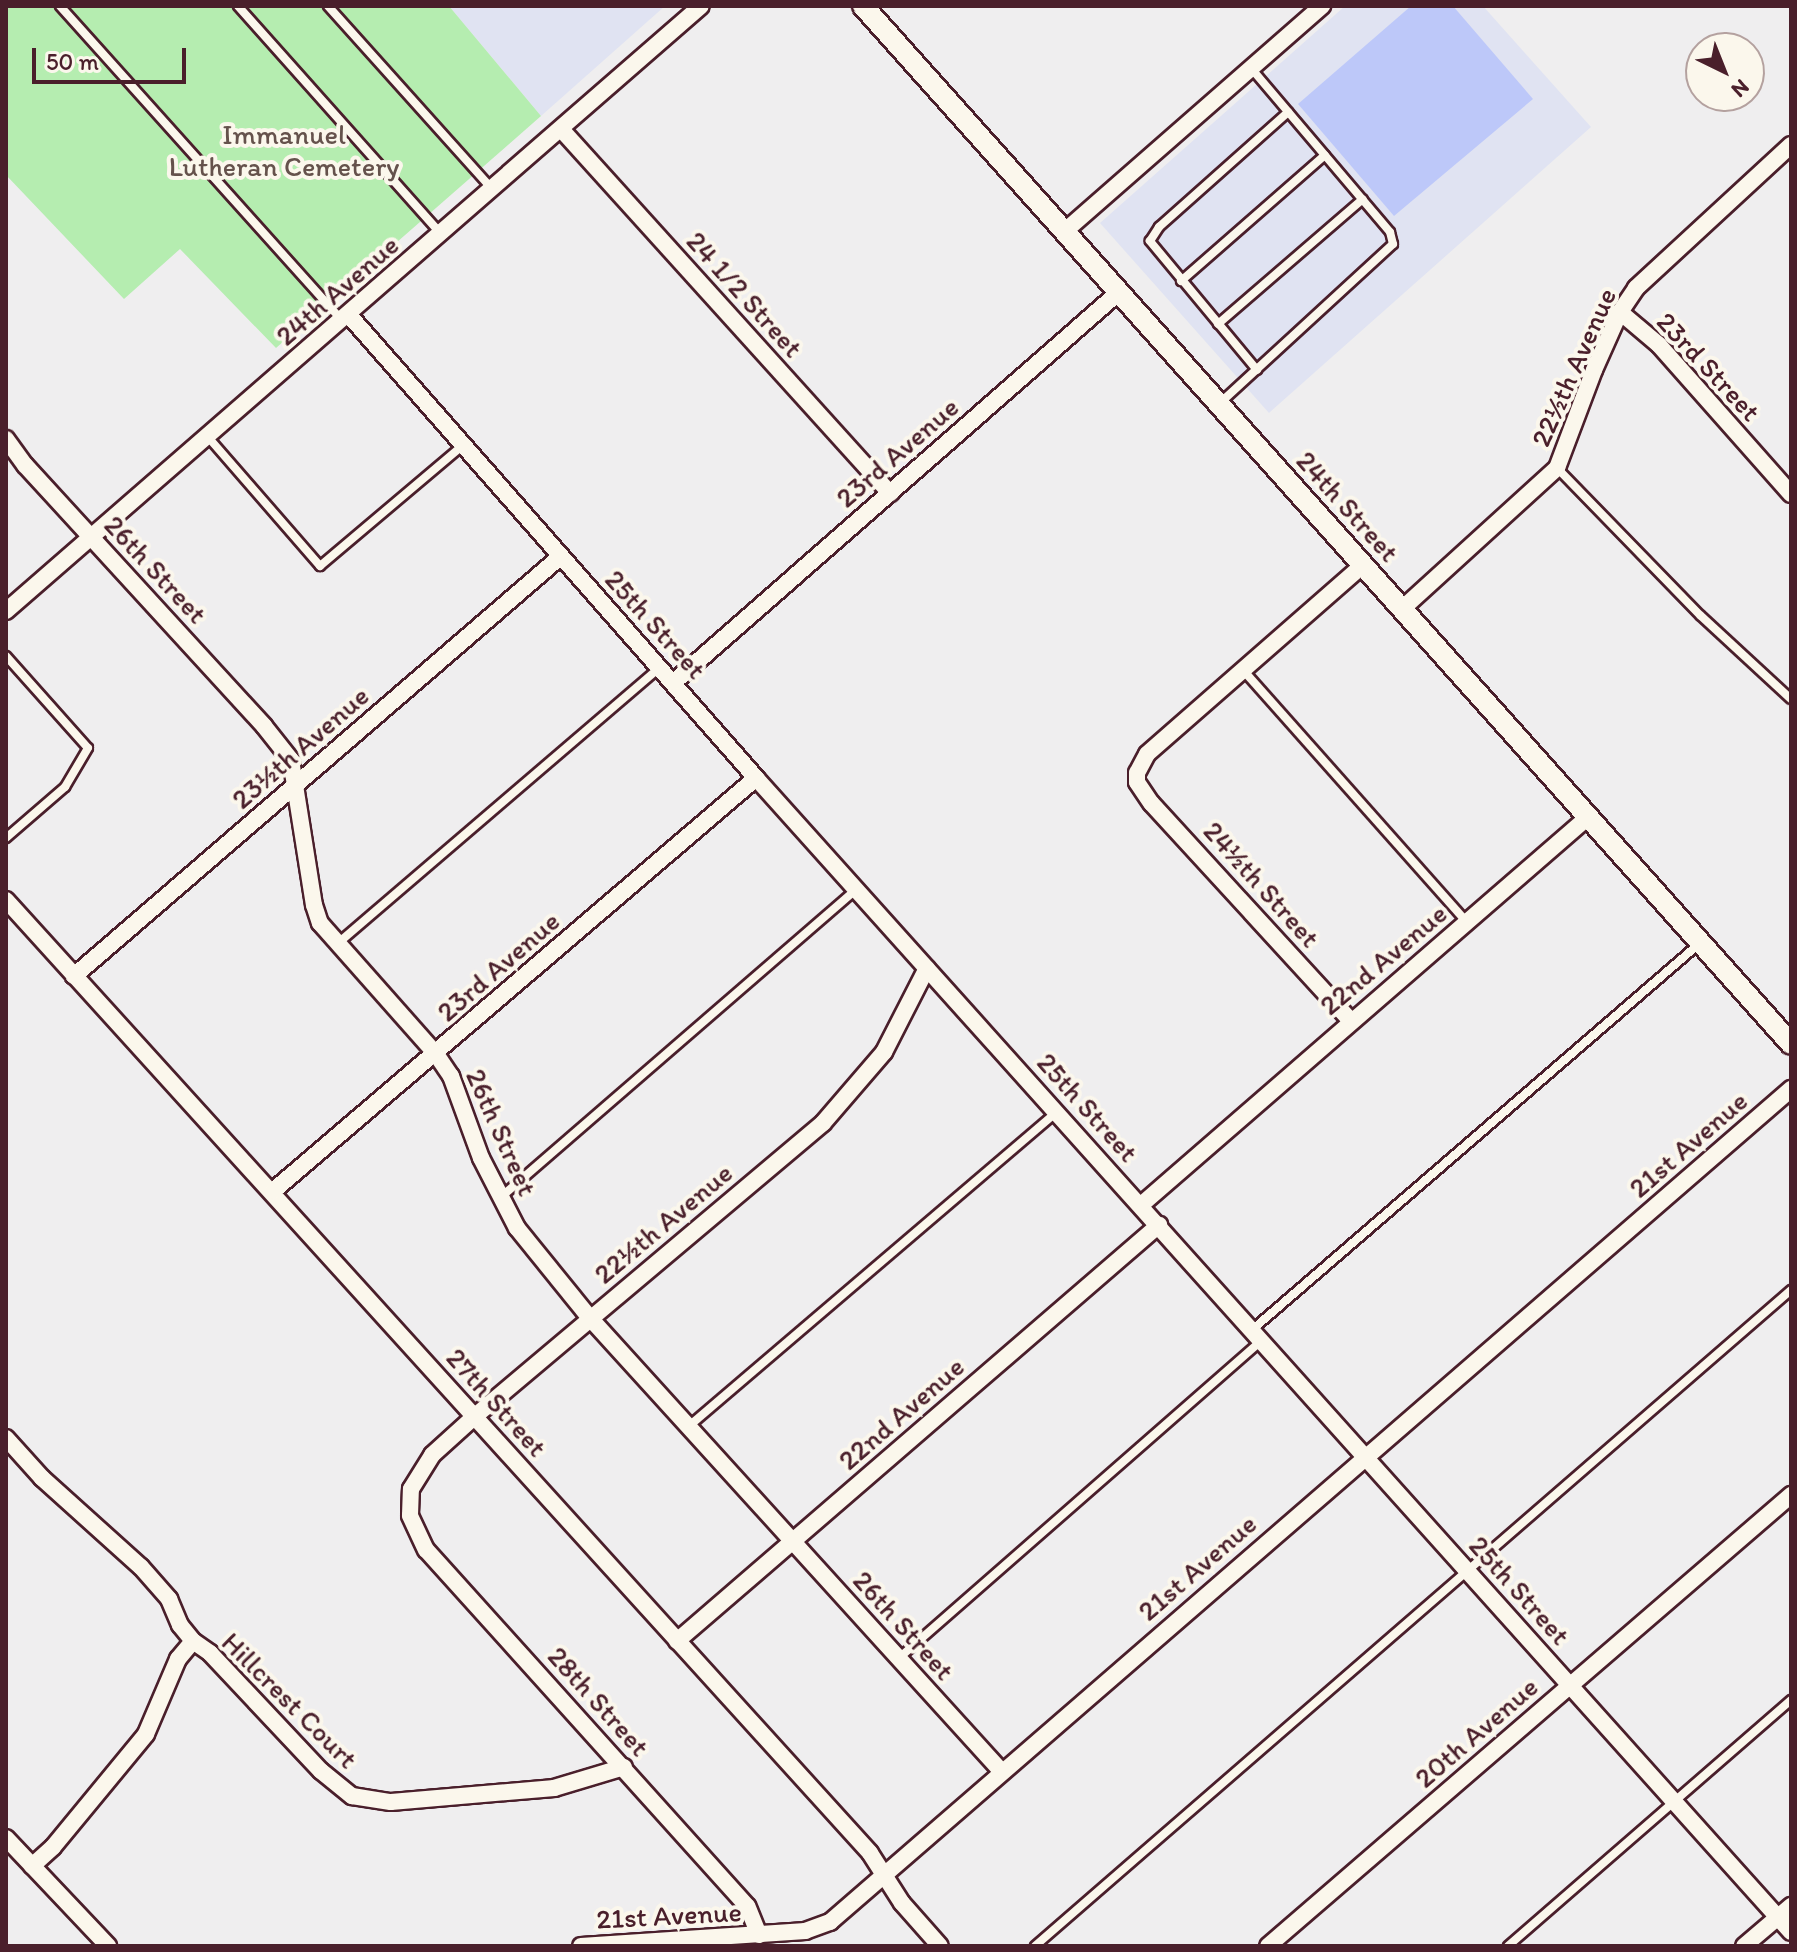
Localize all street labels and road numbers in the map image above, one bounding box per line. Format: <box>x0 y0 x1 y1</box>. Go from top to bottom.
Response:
street label: 24 1/2 Street <box>680 224 810 364</box>
street label: 24th Avenue <box>269 228 405 352</box>
street label: 22½th Avenue <box>1523 283 1623 451</box>
street label: 23rd Street <box>1650 305 1768 427</box>
street label: 23rd Avenue <box>829 390 965 514</box>
street label: 24th Street <box>1290 444 1406 568</box>
street label: 26th Street <box>98 508 214 630</box>
street label: 25th Street <box>598 563 714 685</box>
street label: 23½th Avenue <box>225 679 375 815</box>
street label: 24½th Street <box>1197 814 1327 954</box>
street label: 22nd Avenue <box>1313 897 1453 1021</box>
street label: 23rd Avenue <box>430 904 566 1028</box>
street label: 25th Street <box>1030 1046 1146 1168</box>
street label: 26th Street <box>459 1064 545 1200</box>
street label: 21st Avenue <box>1622 1084 1754 1204</box>
street label: 22½th Avenue <box>588 1156 738 1290</box>
street label: 27th Street <box>440 1341 554 1463</box>
street label: 22nd Avenue <box>832 1350 970 1476</box>
street label: 21st Avenue <box>1131 1507 1263 1627</box>
street label: 25th Street <box>1462 1529 1578 1651</box>
street label: 26th Street <box>846 1564 962 1686</box>
street label: Hillcrest Court <box>215 1625 365 1775</box>
street label: 28th Street <box>541 1640 657 1762</box>
street label: 20th Avenue <box>1408 1670 1544 1794</box>
street label: 21st Avenue <box>596 1894 742 1936</box>

